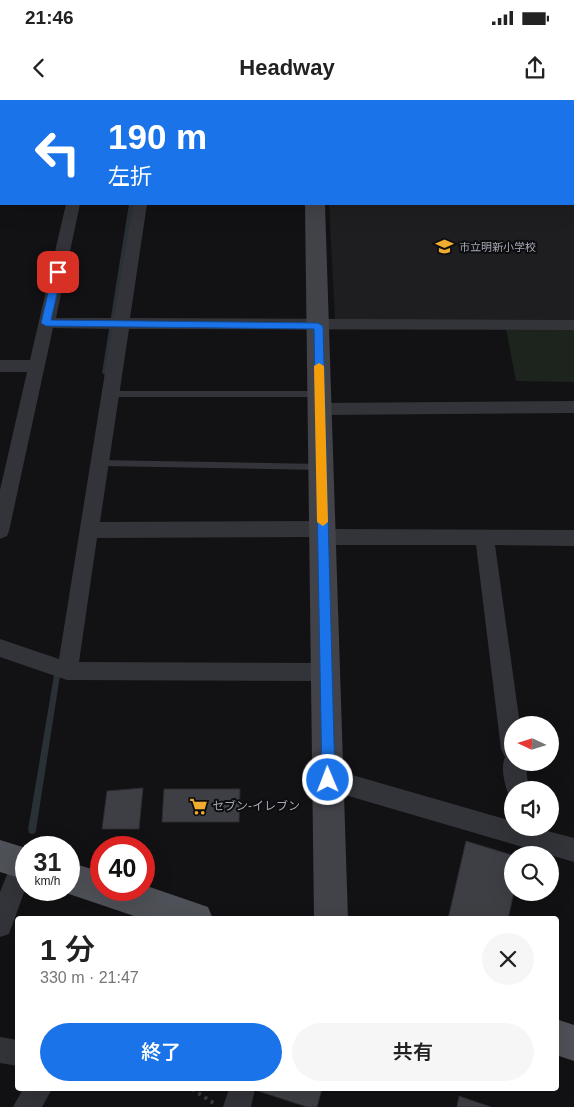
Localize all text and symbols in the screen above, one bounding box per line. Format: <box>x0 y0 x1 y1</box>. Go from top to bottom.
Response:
text: 21:46 <box>25 7 74 28</box>
icon: back <box>25 54 53 82</box>
icon: share <box>521 54 549 82</box>
text: Headway <box>239 55 335 80</box>
text: 190 m <box>108 117 207 156</box>
icon: left <box>25 120 90 185</box>
text: 左折 <box>108 164 152 189</box>
school or university icon: 市立明新小学校 <box>435 237 455 257</box>
place label: 市立明新小学校 <box>459 241 536 253</box>
pin <box>37 251 79 293</box>
icon: arrive <box>44 258 72 286</box>
north arrow <box>504 716 559 771</box>
map controls <box>504 716 559 901</box>
position arrow <box>301 753 353 805</box>
button: sound <box>504 781 559 836</box>
supermarket icon: セブン-イレブン <box>188 796 208 816</box>
place label: セブン-イレブン <box>212 799 300 813</box>
speed limit sign: 40 <box>90 836 155 901</box>
button: search <box>504 846 559 901</box>
text: 31 <box>34 848 61 876</box>
text: km/h <box>34 874 61 888</box>
text: 1 分 <box>40 933 95 966</box>
button: close <box>482 933 534 985</box>
text: 330 m · 21:47 <box>40 969 139 986</box>
button: 終了 <box>40 1023 282 1081</box>
button: 共有 <box>292 1023 534 1081</box>

